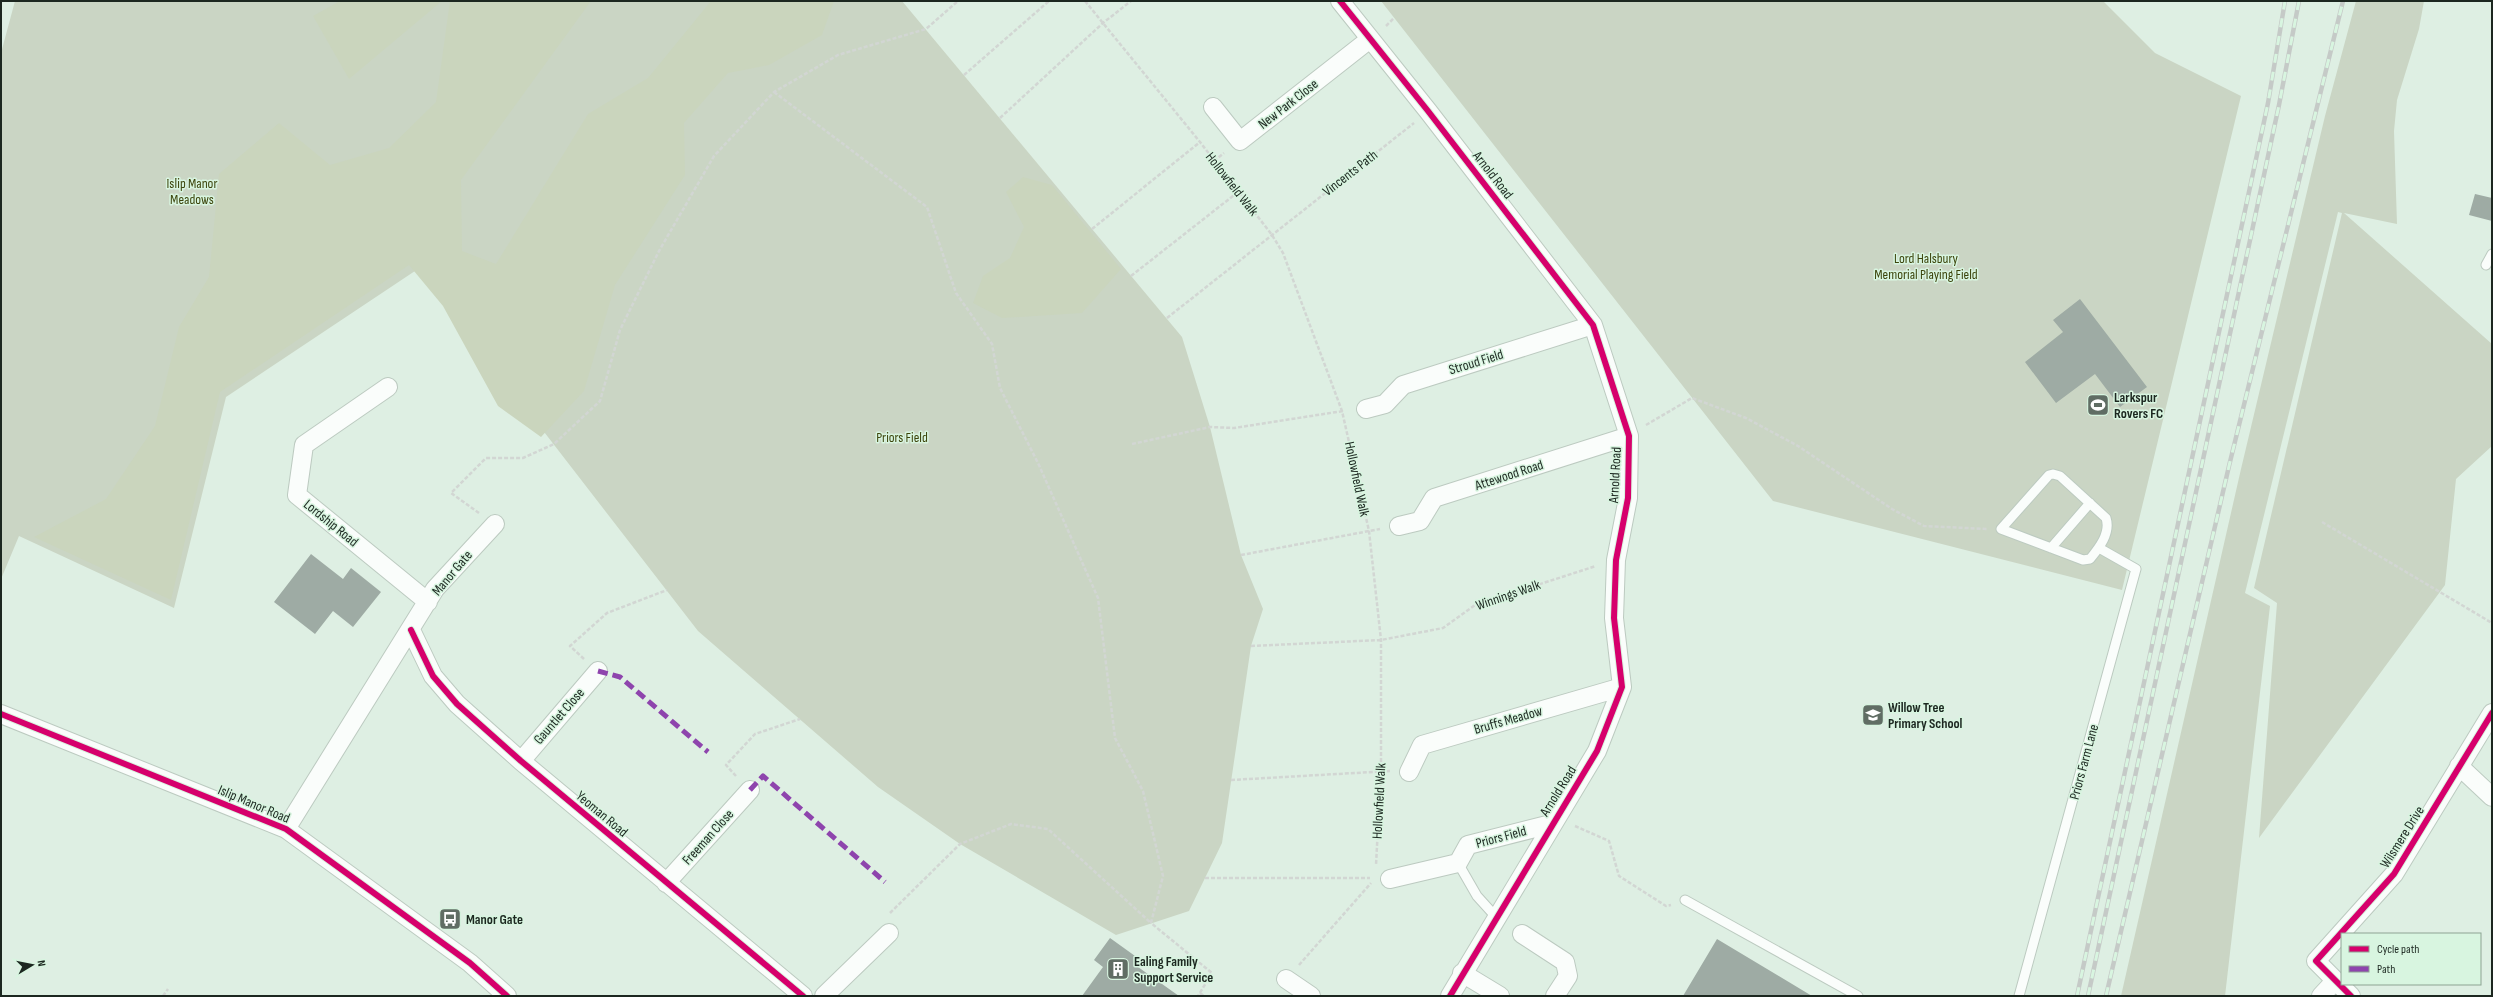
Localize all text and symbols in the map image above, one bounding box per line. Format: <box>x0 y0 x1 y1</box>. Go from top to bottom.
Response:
street label: New Park Close <box>1255 75 1321 133</box>
street label: Vincents Path <box>1319 146 1381 200</box>
street label: Arnold Road <box>1468 147 1517 202</box>
street label: Hollowfield Walk <box>1202 149 1263 220</box>
park label: Islip Manor Meadows <box>167 175 217 208</box>
park label: Lord Halsbury Memorial Playing Field <box>1874 250 1978 283</box>
street label: Stroud Field <box>1447 346 1505 378</box>
place label: Larkspur Rovers FC <box>2114 389 2163 422</box>
sports icon: Larkspur Rovers FC <box>2085 392 2111 418</box>
park label: Priors Field <box>876 429 928 446</box>
street label: Hollowfield Walk <box>1341 440 1373 519</box>
street label: Arnold Road <box>1605 446 1625 504</box>
street label: Attewood Road <box>1472 456 1545 494</box>
street label: Lordship Road <box>300 496 362 550</box>
street label: Manor Gate <box>428 547 476 599</box>
street label: Winnings Walk <box>1473 576 1543 614</box>
street label: Gauntlet Close <box>530 684 588 748</box>
place label: Willow Tree Primary School <box>1888 699 1963 732</box>
street label: Bruffs Meadow <box>1472 702 1544 738</box>
school or university icon: Willow Tree Primary School <box>1860 702 1886 728</box>
street label: Priors Farm Lane <box>2066 722 2102 802</box>
street label: Hollowfield Walk <box>1369 762 1390 840</box>
street label: Arnold Road <box>1535 763 1580 820</box>
street label: Islip Manor Road <box>215 781 293 827</box>
street label: Yeoman Road <box>573 787 632 841</box>
street label: Wilsmere Drive <box>2376 803 2428 871</box>
street label: Freeman Close <box>679 806 737 868</box>
street label: Priors Field <box>1474 822 1528 852</box>
bus stop icon: Manor Gate <box>437 906 463 932</box>
place label: Manor Gate <box>466 911 523 928</box>
legend <box>2341 933 2481 985</box>
text: Cycle path <box>2377 942 2419 957</box>
north arrow <box>12 945 52 985</box>
place label: Ealing Family Support Service <box>1134 953 1213 986</box>
building icon: Ealing Family Support Service <box>1105 956 1131 982</box>
text: N <box>34 959 48 967</box>
text: Path <box>2377 962 2395 977</box>

